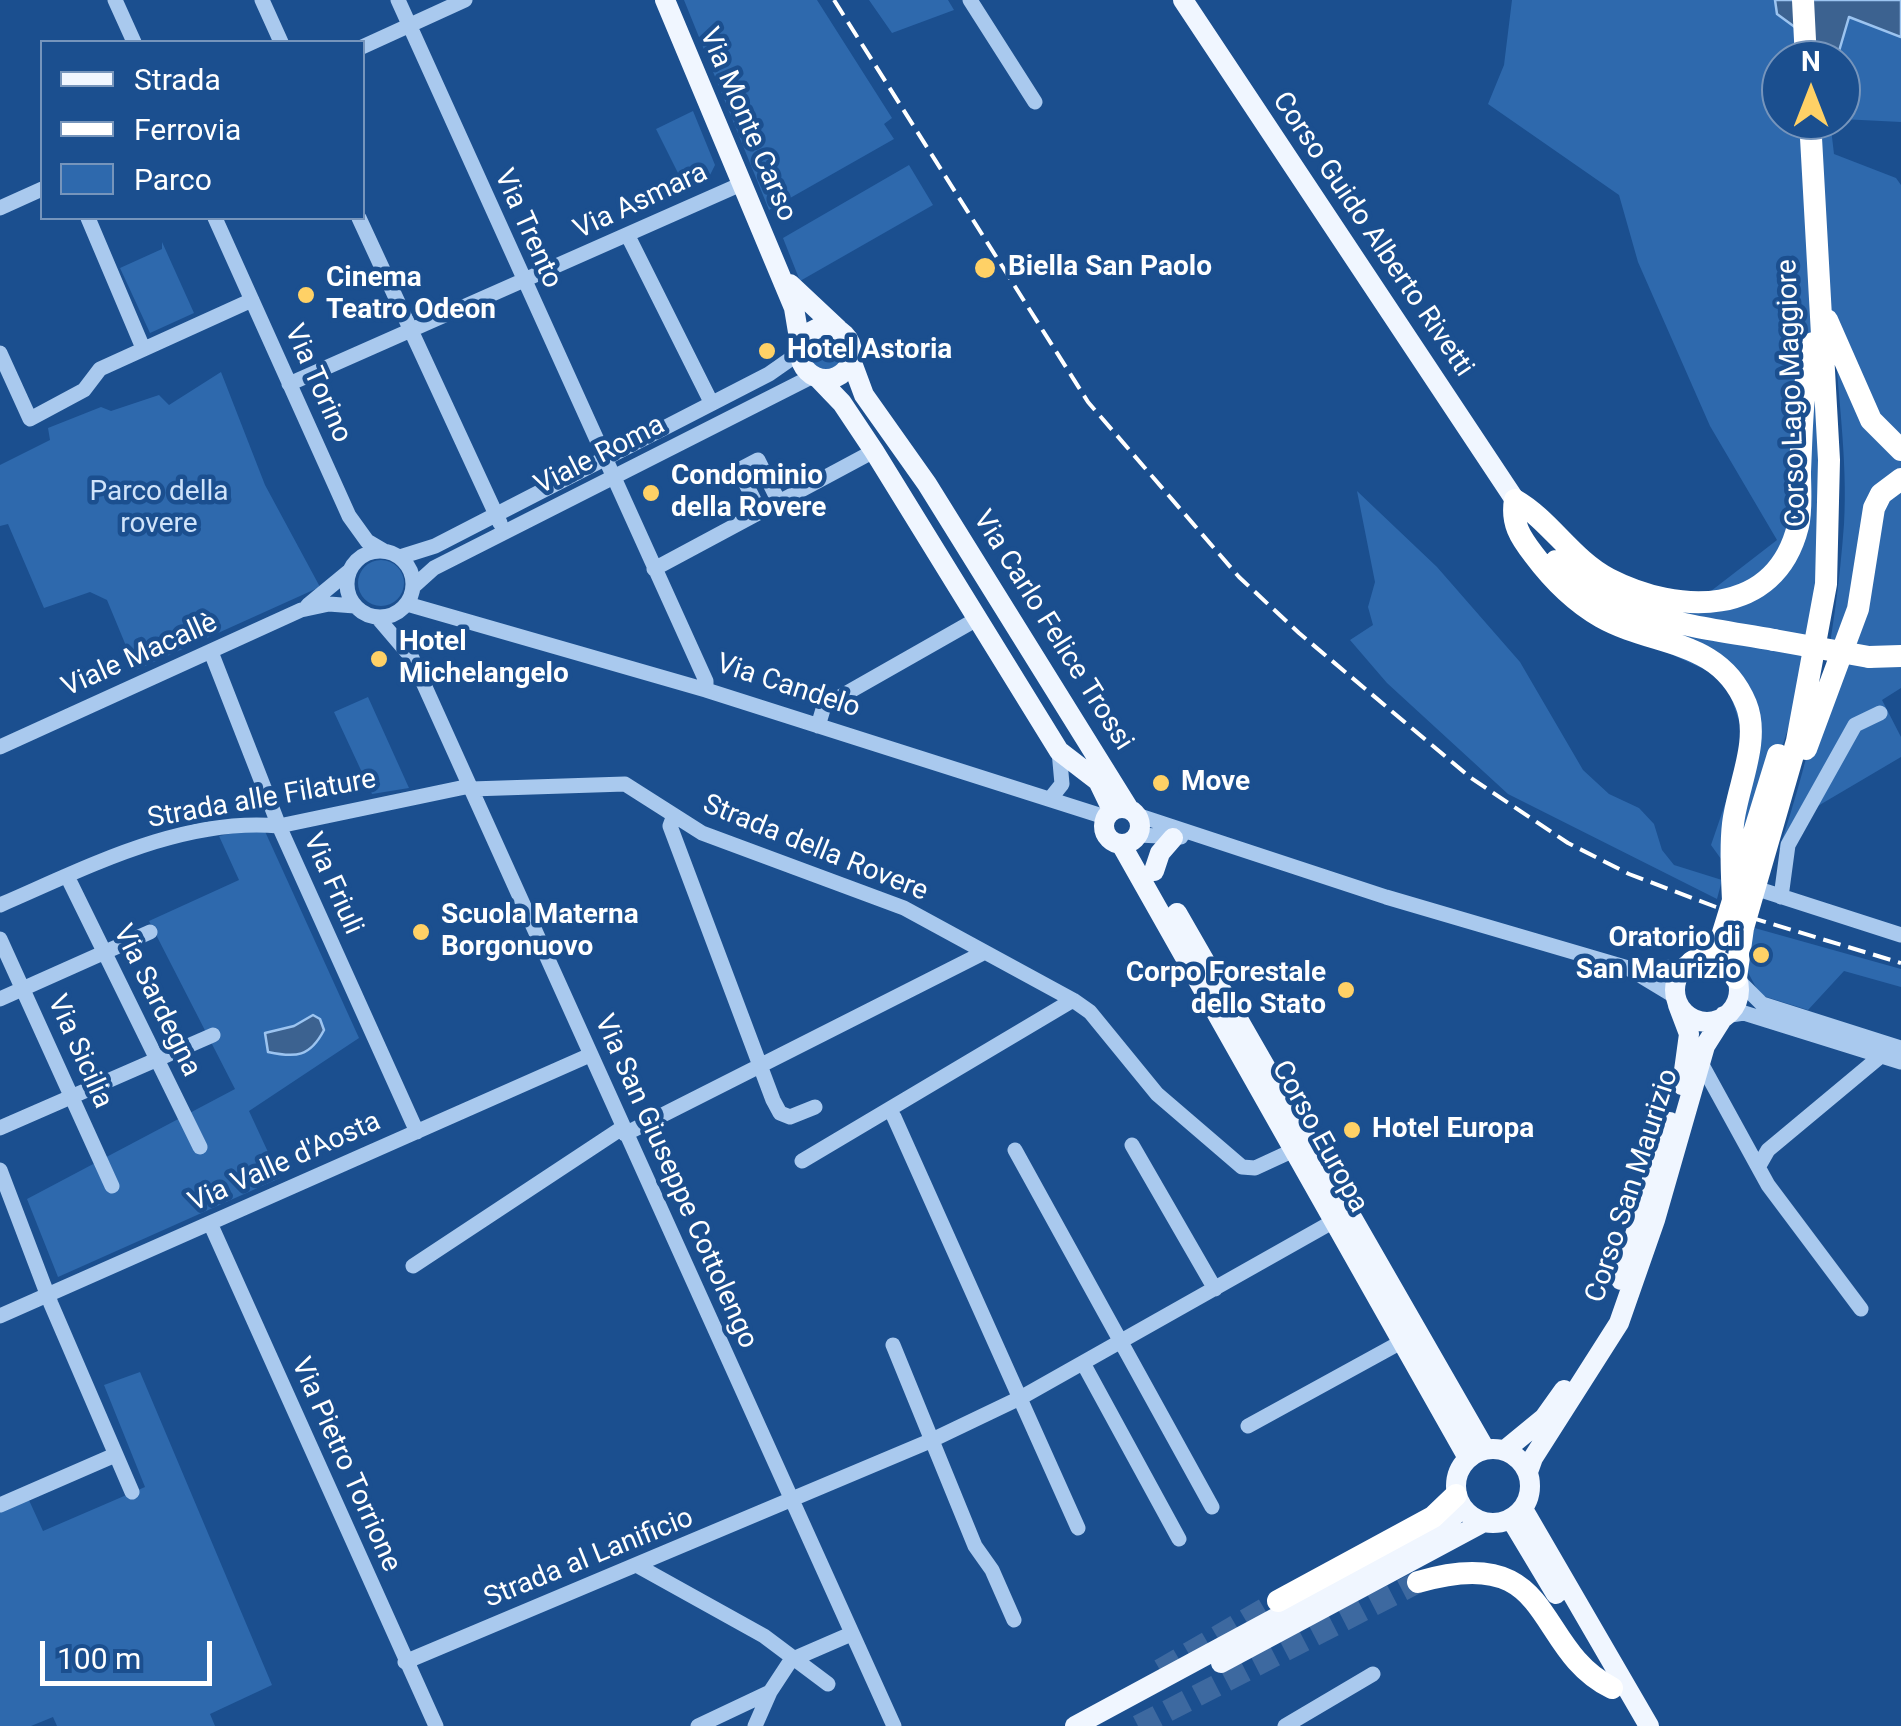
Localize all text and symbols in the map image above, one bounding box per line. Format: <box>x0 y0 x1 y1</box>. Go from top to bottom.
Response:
street label: Via Monte Carso <box>691 23 803 227</box>
legend <box>40 40 365 220</box>
north arrow <box>1761 40 1861 140</box>
text: N <box>1801 45 1821 78</box>
text: Strada <box>134 62 221 97</box>
street label: Corso Guido Alberto Rivetti <box>1264 86 1480 384</box>
text: Ferrovia <box>134 112 241 147</box>
street label: Via Asmara <box>569 156 713 248</box>
text: Parco <box>134 162 212 197</box>
street label: Via Trento <box>486 164 568 294</box>
place label: Biella San Paolo <box>1008 251 1212 285</box>
marker: Biella San Paolo <box>972 255 998 281</box>
street label: Corso Lago Maggiore <box>1772 259 1814 527</box>
place label: Cinema Teatro Odeon <box>326 262 496 328</box>
marker: Cinema Teatro Odeon <box>295 284 317 306</box>
street label: Via Torino <box>276 320 358 448</box>
place label: Hotel Astoria <box>787 334 952 368</box>
marker: Hotel Astoria <box>756 340 778 362</box>
street label: Viale Roma <box>529 409 671 503</box>
place label: Condominio della Rovere <box>671 460 826 526</box>
park label: Parco della rovere <box>89 476 229 542</box>
marker: Condominio della Rovere <box>640 482 662 504</box>
street label: Via Carlo Felice Trossi <box>965 505 1139 757</box>
street label: Viale Macallè <box>57 607 223 705</box>
place label: Hotel Michelangelo <box>399 626 569 692</box>
marker: Hotel Michelangelo <box>368 648 390 670</box>
street label: Via Candelo <box>712 648 864 726</box>
street label: Strada alle Filature <box>145 763 379 837</box>
place label: Move <box>1181 766 1250 800</box>
marker: Move <box>1150 772 1172 794</box>
street label: Strada della Rovere <box>698 789 932 909</box>
street label: Via Friuli <box>295 828 369 940</box>
place label: Scuola Materna Borgonuovo <box>441 899 639 965</box>
street label: Via Sardegna <box>105 920 207 1082</box>
marker: Scuola Materna Borgonuovo <box>410 921 432 943</box>
place label: Oratorio di San Maurizio <box>1576 922 1741 988</box>
marker: Oratorio di San Maurizio <box>1750 944 1772 966</box>
place label: Corpo Forestale dello Stato <box>1126 957 1326 1023</box>
marker: Corpo Forestale dello Stato <box>1335 979 1357 1001</box>
street label: Via Sicilia <box>39 990 119 1114</box>
street label: Via San Giuseppe Cottolengo <box>586 1010 764 1354</box>
street label: Corso Europa <box>1264 1055 1374 1219</box>
street label: Corso San Maurizio <box>1579 1065 1687 1307</box>
street label: Via Valle d'Aosta <box>184 1106 386 1220</box>
place label: Hotel Europa <box>1372 1113 1534 1147</box>
marker: Hotel Europa <box>1341 1119 1363 1141</box>
street label: Via Pietro Torrione <box>283 1353 407 1577</box>
street label: Strada al Lanificio <box>480 1502 698 1616</box>
scale bar <box>45 1621 218 1683</box>
text: 100 m <box>57 1641 141 1676</box>

